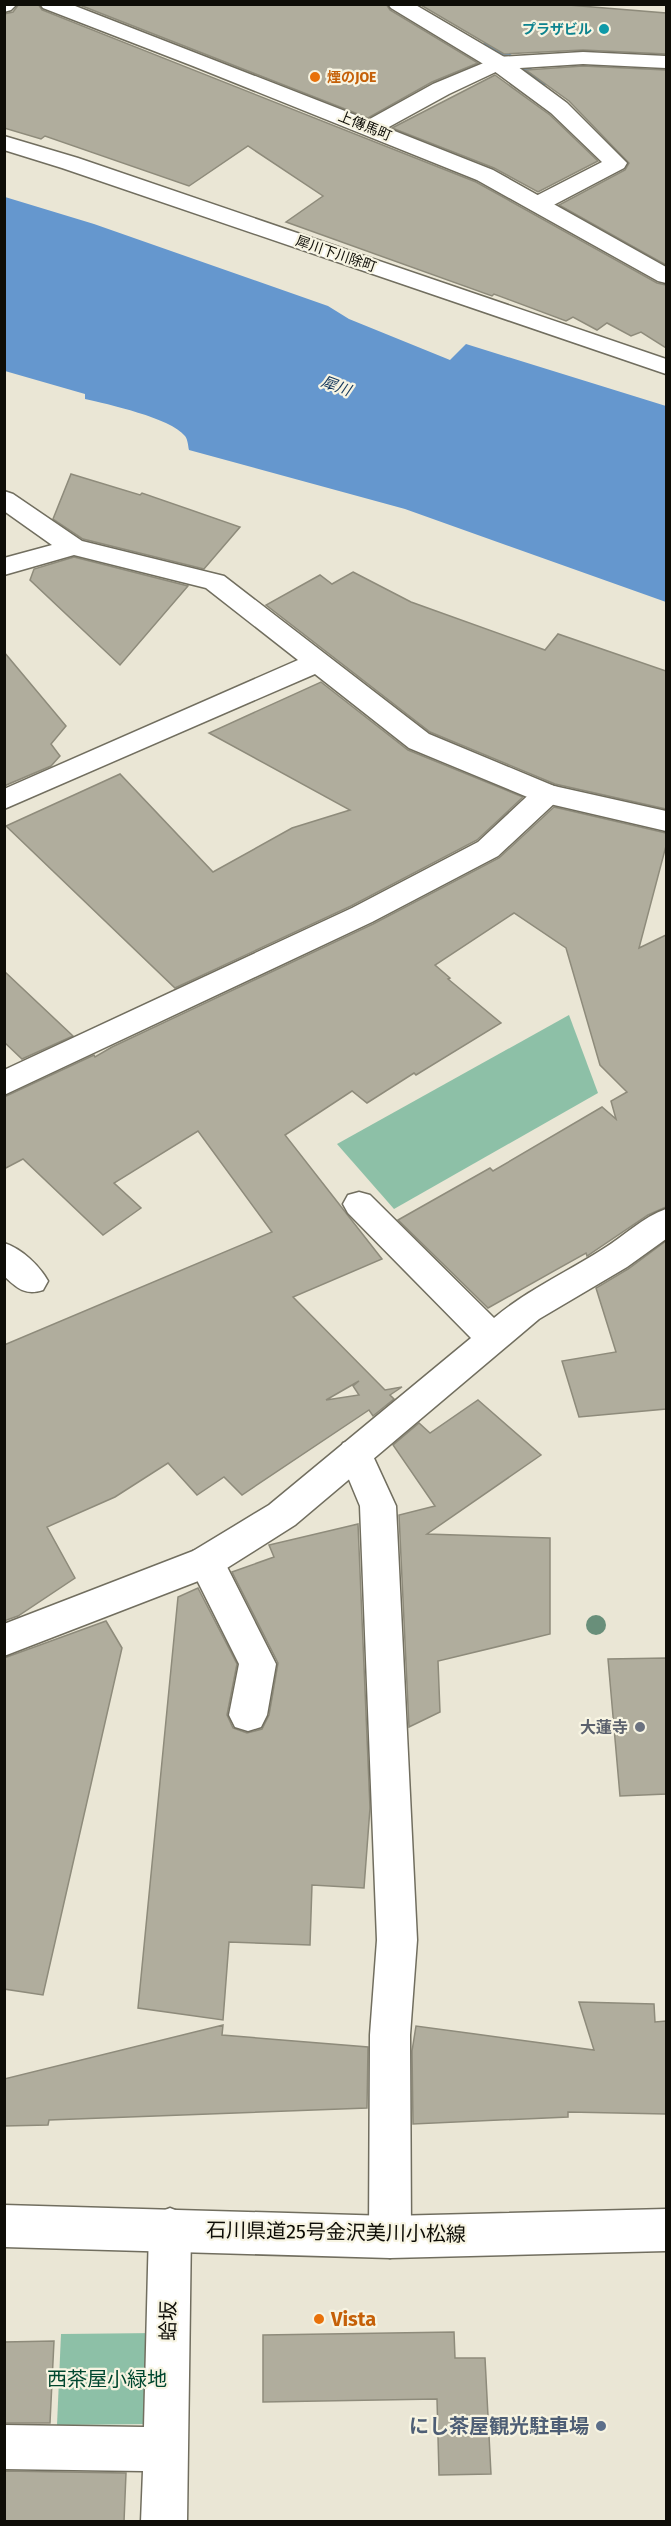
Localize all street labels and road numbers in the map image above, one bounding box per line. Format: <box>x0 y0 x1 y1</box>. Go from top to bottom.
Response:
street label: 上傳馬町 <box>336 108 394 144</box>
street label: 犀川下川除町 <box>294 232 378 276</box>
street label: 石川県道25号金沢美川小松線 <box>206 2218 466 2246</box>
street label: 蛤坂 <box>156 2301 180 2341</box>

